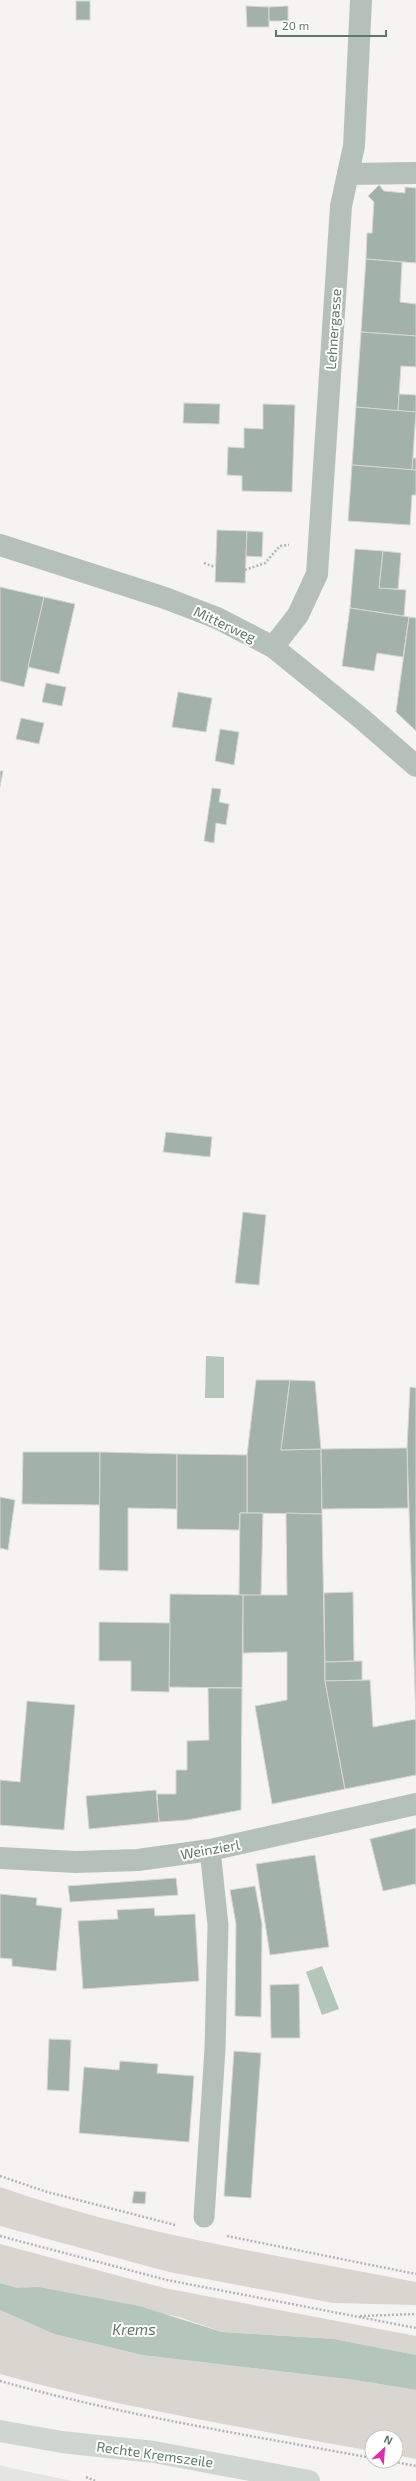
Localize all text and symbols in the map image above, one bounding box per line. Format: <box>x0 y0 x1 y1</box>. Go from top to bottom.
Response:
scale bar <box>276 12 386 38</box>
text: 20 m <box>282 18 309 32</box>
street label: Lehnergasse <box>322 288 344 370</box>
street label: Mitterweg <box>191 602 259 646</box>
street label: Weinzierl <box>179 1835 242 1863</box>
water label: Krems <box>112 2320 156 2338</box>
north arrow <box>364 2429 404 2469</box>
text: N <box>382 2432 395 2447</box>
street label: Rechte Kremszeile <box>96 2437 214 2471</box>

